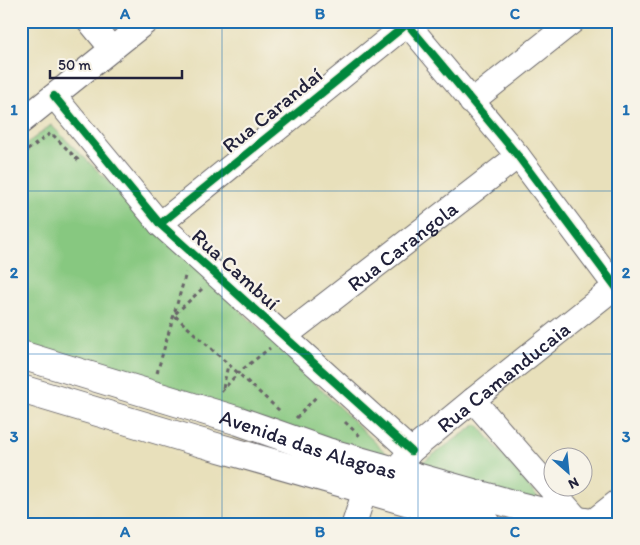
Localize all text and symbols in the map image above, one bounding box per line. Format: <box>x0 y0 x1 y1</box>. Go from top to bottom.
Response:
text: A <box>119 4 131 23</box>
text: B <box>315 4 326 23</box>
text: C <box>510 4 521 23</box>
scale bar <box>50 48 182 80</box>
text: 50 m <box>58 56 91 74</box>
street label: Rua Carandaí <box>217 62 328 158</box>
text: 1 <box>10 100 18 119</box>
text: 1 <box>622 100 630 119</box>
street label: Rua Carangola <box>342 195 462 296</box>
street label: Rua Cambuí <box>187 223 285 315</box>
text: 2 <box>10 263 19 282</box>
text: 2 <box>622 263 631 282</box>
street label: Rua Camanducaia <box>432 316 574 437</box>
street label: Avenida das Alagoas <box>217 403 400 484</box>
text: 3 <box>10 427 19 446</box>
text: 3 <box>622 427 631 446</box>
north arrow <box>542 448 592 498</box>
text: N <box>566 473 582 493</box>
text: A <box>119 522 131 541</box>
text: B <box>315 522 326 541</box>
text: C <box>510 522 521 541</box>

